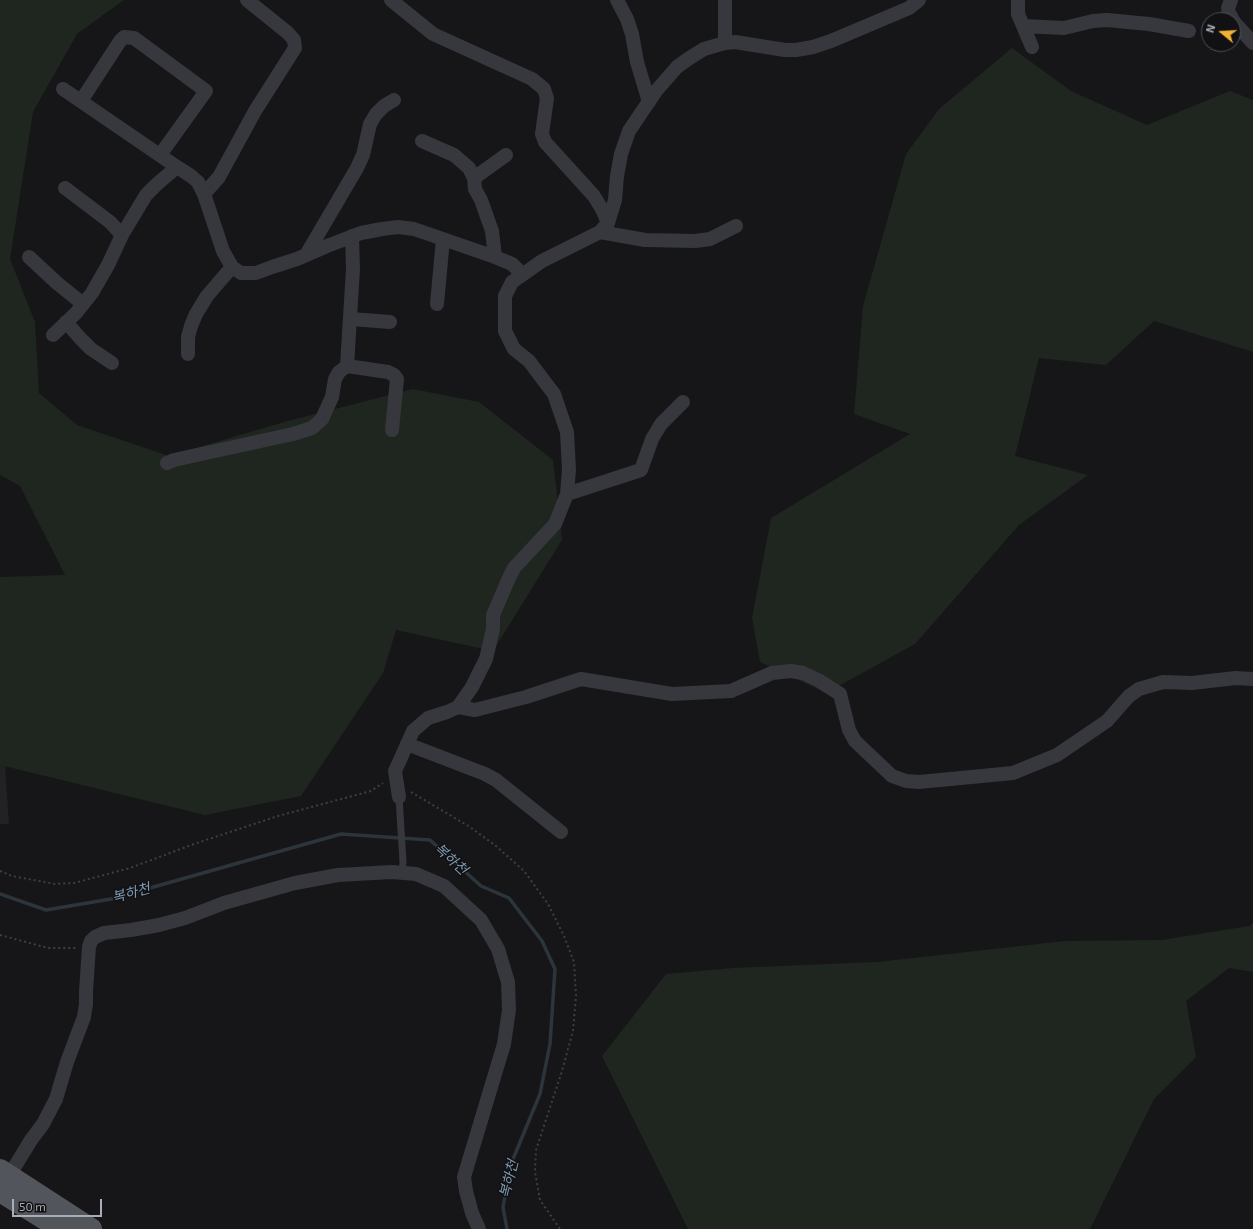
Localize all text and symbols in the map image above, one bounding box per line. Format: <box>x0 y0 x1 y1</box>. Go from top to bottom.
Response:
north arrow <box>1201 12 1241 52</box>
text: N <box>1203 23 1217 34</box>
water label: 복하천 <box>431 840 471 878</box>
water label: 복하천 <box>110 880 152 906</box>
water label: 복하천 <box>496 1158 522 1200</box>
scale bar <box>14 1191 104 1217</box>
text: 50 m <box>19 1199 46 1213</box>

